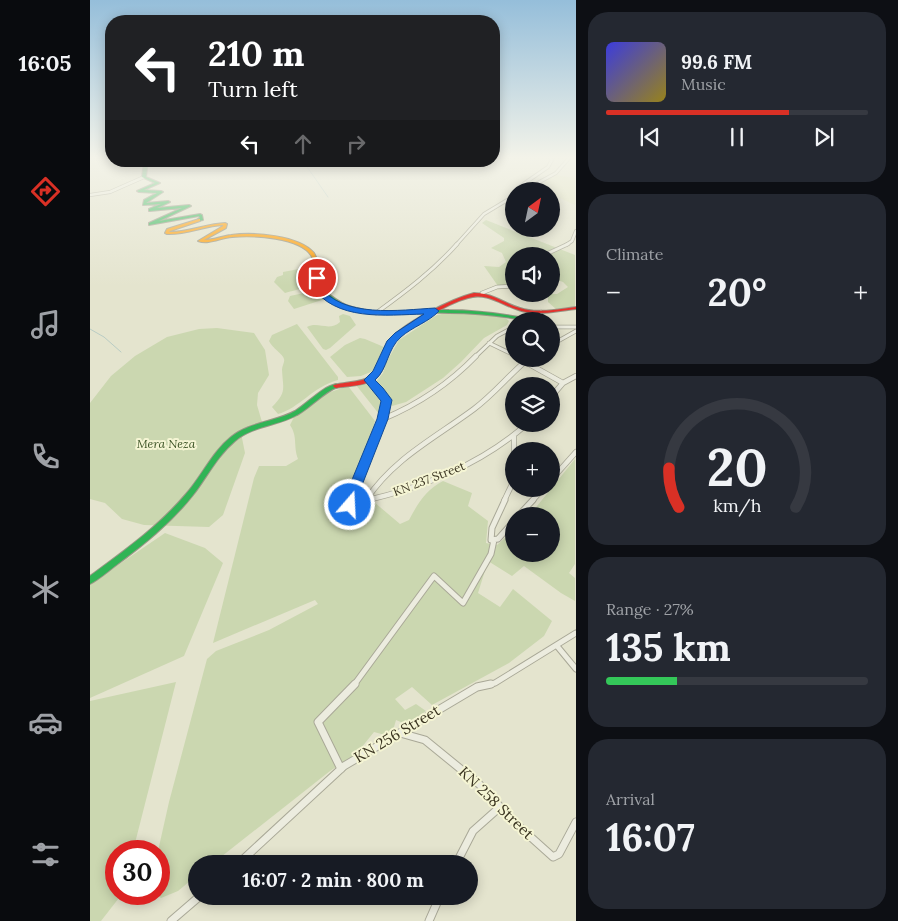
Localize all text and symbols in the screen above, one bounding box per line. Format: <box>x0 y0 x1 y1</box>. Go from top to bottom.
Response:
text: 210 m <box>208 31 305 76</box>
icon: left <box>125 35 190 100</box>
text: 16:05 <box>19 49 71 77</box>
text: 99.6 FM <box>681 50 752 74</box>
text: Music <box>681 74 726 94</box>
text: Turn left <box>208 75 298 103</box>
icon: previous <box>636 123 664 151</box>
icon: pause <box>723 123 751 151</box>
icon: next <box>810 123 838 151</box>
icon: left <box>236 130 264 158</box>
icon: ahead <box>289 130 317 158</box>
icon: right <box>342 130 370 158</box>
icon: directions <box>28 174 63 209</box>
north arrow <box>505 182 560 238</box>
map controls <box>505 182 560 562</box>
text: Climate <box>606 244 663 264</box>
button: sound <box>505 247 560 302</box>
pin <box>296 257 338 299</box>
icon: arrive <box>303 264 331 292</box>
text: 20° <box>708 268 766 316</box>
text: − <box>606 275 621 311</box>
text: + <box>853 275 868 311</box>
icon: music <box>28 307 63 342</box>
button: search <box>505 312 560 367</box>
button: layers <box>505 377 560 432</box>
text: 20 <box>707 434 767 500</box>
park label: Mera Neza <box>137 436 196 451</box>
icon: phone <box>28 439 63 474</box>
button: + <box>505 442 560 497</box>
street label: KN 237 Street <box>391 458 467 499</box>
position arrow <box>323 478 375 530</box>
text: km/h <box>713 494 761 517</box>
button: − <box>505 507 560 562</box>
icon: climate <box>28 572 63 607</box>
text: Range · 27% <box>606 599 694 619</box>
text: 135 km <box>606 623 731 671</box>
street label: KN 256 Street <box>350 700 443 767</box>
icon: car <box>28 705 63 740</box>
street label: KN 258 Street <box>455 762 538 843</box>
text: Arrival <box>606 789 655 809</box>
text: 16:07 <box>606 813 695 861</box>
icon: filters <box>28 837 63 872</box>
speed limit sign: 30 <box>105 840 170 905</box>
text: 16:07 · 2 min · 800 m <box>242 868 424 892</box>

